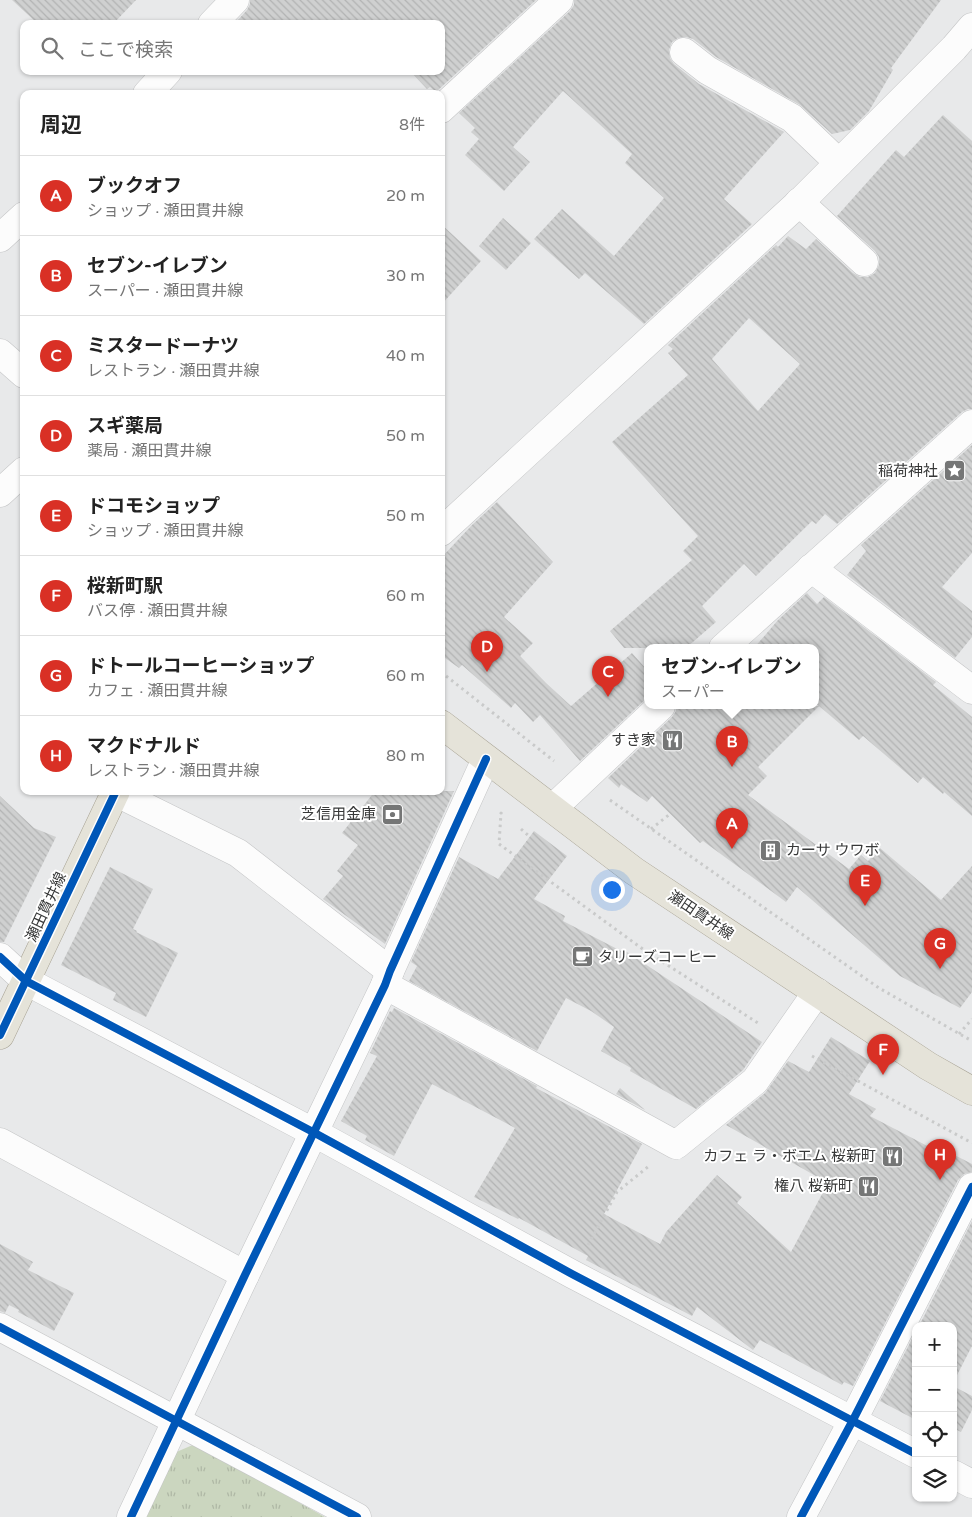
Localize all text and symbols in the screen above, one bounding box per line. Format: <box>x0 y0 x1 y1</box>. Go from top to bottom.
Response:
search box <box>20 20 445 75</box>
icon: search <box>38 34 66 62</box>
text: ここで検索 <box>78 39 173 61</box>
text: 周辺 <box>40 113 82 138</box>
text: 8件 <box>399 115 425 135</box>
text: ブックオフ <box>87 175 182 197</box>
text: A <box>50 186 62 206</box>
text: 20 m <box>386 186 425 206</box>
text: ショップ · 瀬田貫井線 <box>87 201 243 221</box>
text: セブン-イレブン <box>87 255 228 277</box>
text: B <box>50 266 62 286</box>
text: 30 m <box>386 266 425 286</box>
text: スーパー · 瀬田貫井線 <box>87 281 243 301</box>
text: ミスタードーナツ <box>87 335 239 357</box>
text: C <box>50 346 62 366</box>
text: 40 m <box>386 346 425 366</box>
text: レストラン · 瀬田貫井線 <box>87 361 259 381</box>
text: スギ薬局 <box>87 415 163 437</box>
text: D <box>50 426 62 446</box>
text: 50 m <box>386 426 425 446</box>
text: 薬局 · 瀬田貫井線 <box>87 441 211 461</box>
place icon: 稲荷神社 <box>942 459 966 483</box>
place label: 稲荷神社 <box>878 462 938 480</box>
text: ドコモショップ <box>87 495 220 517</box>
text: E <box>51 506 61 526</box>
text: 50 m <box>386 506 425 526</box>
text: ショップ · 瀬田貫井線 <box>87 521 243 541</box>
text: 桜新町駅 <box>87 575 163 597</box>
text: F <box>51 586 61 606</box>
text: 60 m <box>386 586 425 606</box>
text: バス停 · 瀬田貫井線 <box>87 601 227 621</box>
pin: D <box>471 631 503 672</box>
popup <box>644 644 819 709</box>
text: ドトールコーヒーショップ <box>87 655 314 677</box>
pin: C <box>592 656 624 697</box>
text: セブン-イレブン <box>661 656 802 678</box>
text: G <box>50 666 62 686</box>
text: 60 m <box>386 666 425 686</box>
text: カフェ · 瀬田貫井線 <box>87 681 227 701</box>
text: スーパー <box>661 682 725 702</box>
pin: B <box>716 726 748 767</box>
restaurant icon: すき家 <box>660 728 684 752</box>
place label: すき家 <box>611 731 656 749</box>
text: マクドナルド <box>87 735 201 757</box>
text: H <box>50 746 62 766</box>
text: 80 m <box>386 746 425 766</box>
text: レストラン · 瀬田貫井線 <box>87 761 259 781</box>
bank icon: 芝信用金庫 <box>380 802 404 826</box>
place label: 芝信用金庫 <box>301 805 376 823</box>
pin: A <box>716 808 748 849</box>
building icon: カーサ ウワボ <box>758 838 782 862</box>
place label: カーサ ウワボ <box>786 841 880 859</box>
pin: E <box>849 865 881 906</box>
street label: 瀬田貫井線 <box>22 869 70 945</box>
your location <box>599 877 625 903</box>
street label: 瀬田貫井線 <box>665 887 737 943</box>
pin: G <box>924 928 956 969</box>
cafe icon: タリーズコーヒー <box>570 945 594 969</box>
place label: タリーズコーヒー <box>598 948 717 966</box>
pin: F <box>867 1034 899 1075</box>
pin: H <box>924 1139 956 1180</box>
restaurant icon: カフェ ラ・ボエム 桜新町 <box>880 1144 904 1168</box>
place label: カフェ ラ・ボエム 桜新町 <box>703 1147 876 1165</box>
restaurant icon: 権八 桜新町 <box>857 1174 881 1198</box>
place label: 権八 桜新町 <box>774 1177 853 1195</box>
map controls <box>912 1322 957 1502</box>
button: + <box>912 1322 957 1367</box>
button: − <box>912 1367 957 1412</box>
button: locate <box>912 1412 957 1457</box>
button: layers <box>912 1457 957 1502</box>

